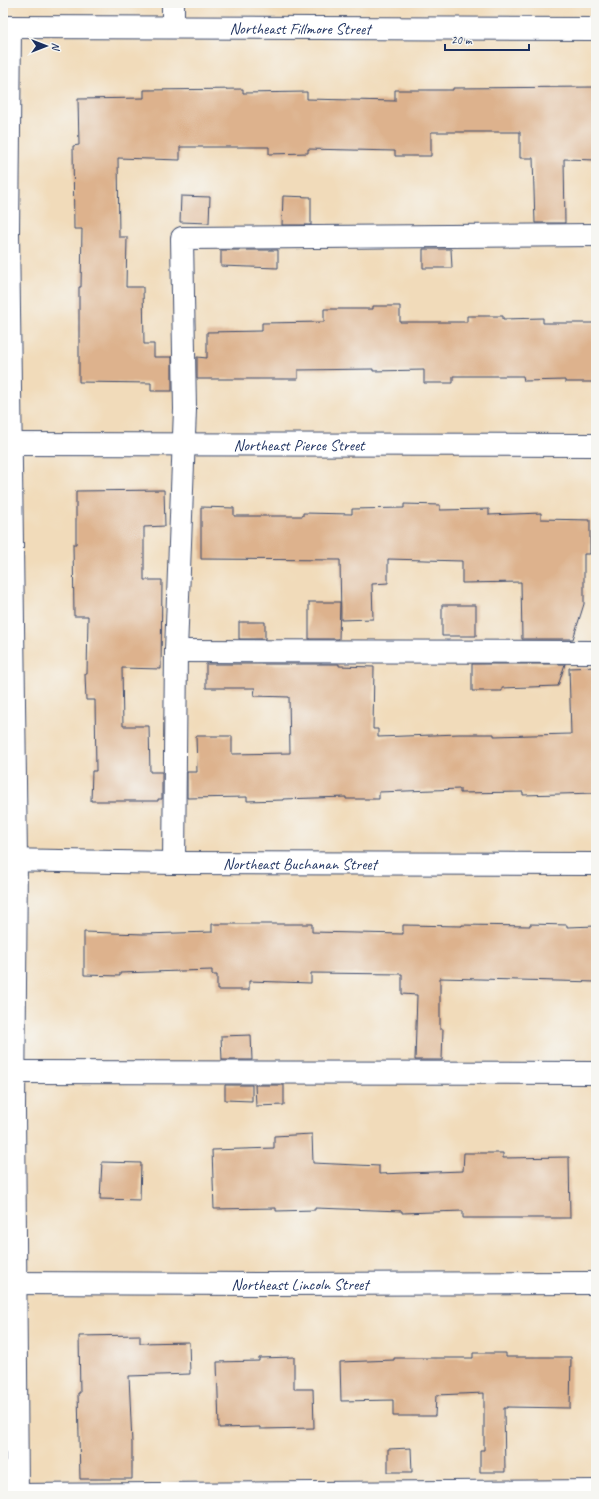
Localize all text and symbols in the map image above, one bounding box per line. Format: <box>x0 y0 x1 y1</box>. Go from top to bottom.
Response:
street label: Northeast Fillmore Street <box>229 19 373 39</box>
north arrow <box>26 26 66 66</box>
scale bar <box>445 26 529 52</box>
text: 20 m <box>451 32 473 48</box>
text: N <box>49 43 63 52</box>
street label: Northeast Pierce Street <box>234 435 366 456</box>
street label: Northeast Buchanan Street <box>223 854 380 874</box>
street label: Northeast Lincoln Street <box>231 1275 371 1295</box>

